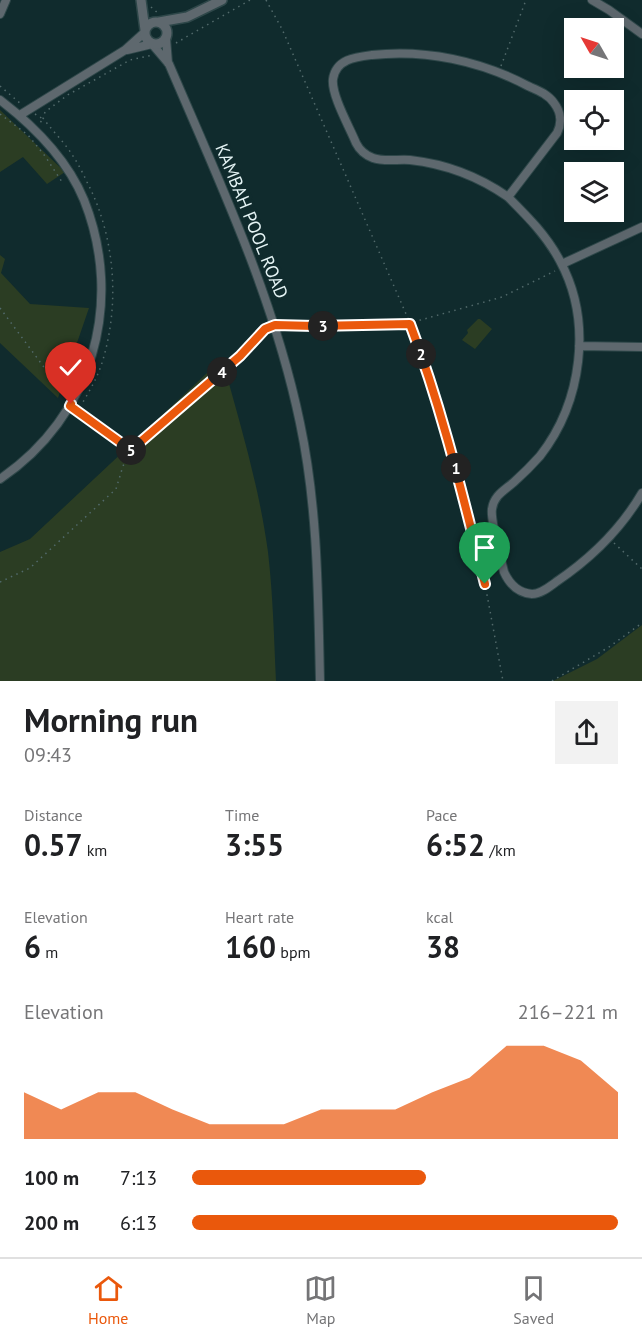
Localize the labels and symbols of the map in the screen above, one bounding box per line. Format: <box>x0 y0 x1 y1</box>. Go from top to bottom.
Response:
north arrow <box>564 18 624 78</box>
street label: KAMBAH POOL ROAD <box>210 140 294 302</box>
pin: 3 <box>308 311 338 341</box>
pin: 2 <box>406 339 436 369</box>
pin <box>45 342 96 404</box>
pin: 4 <box>207 357 237 387</box>
pin: 5 <box>116 435 146 465</box>
pin: 1 <box>441 453 471 483</box>
pin <box>459 522 510 584</box>

